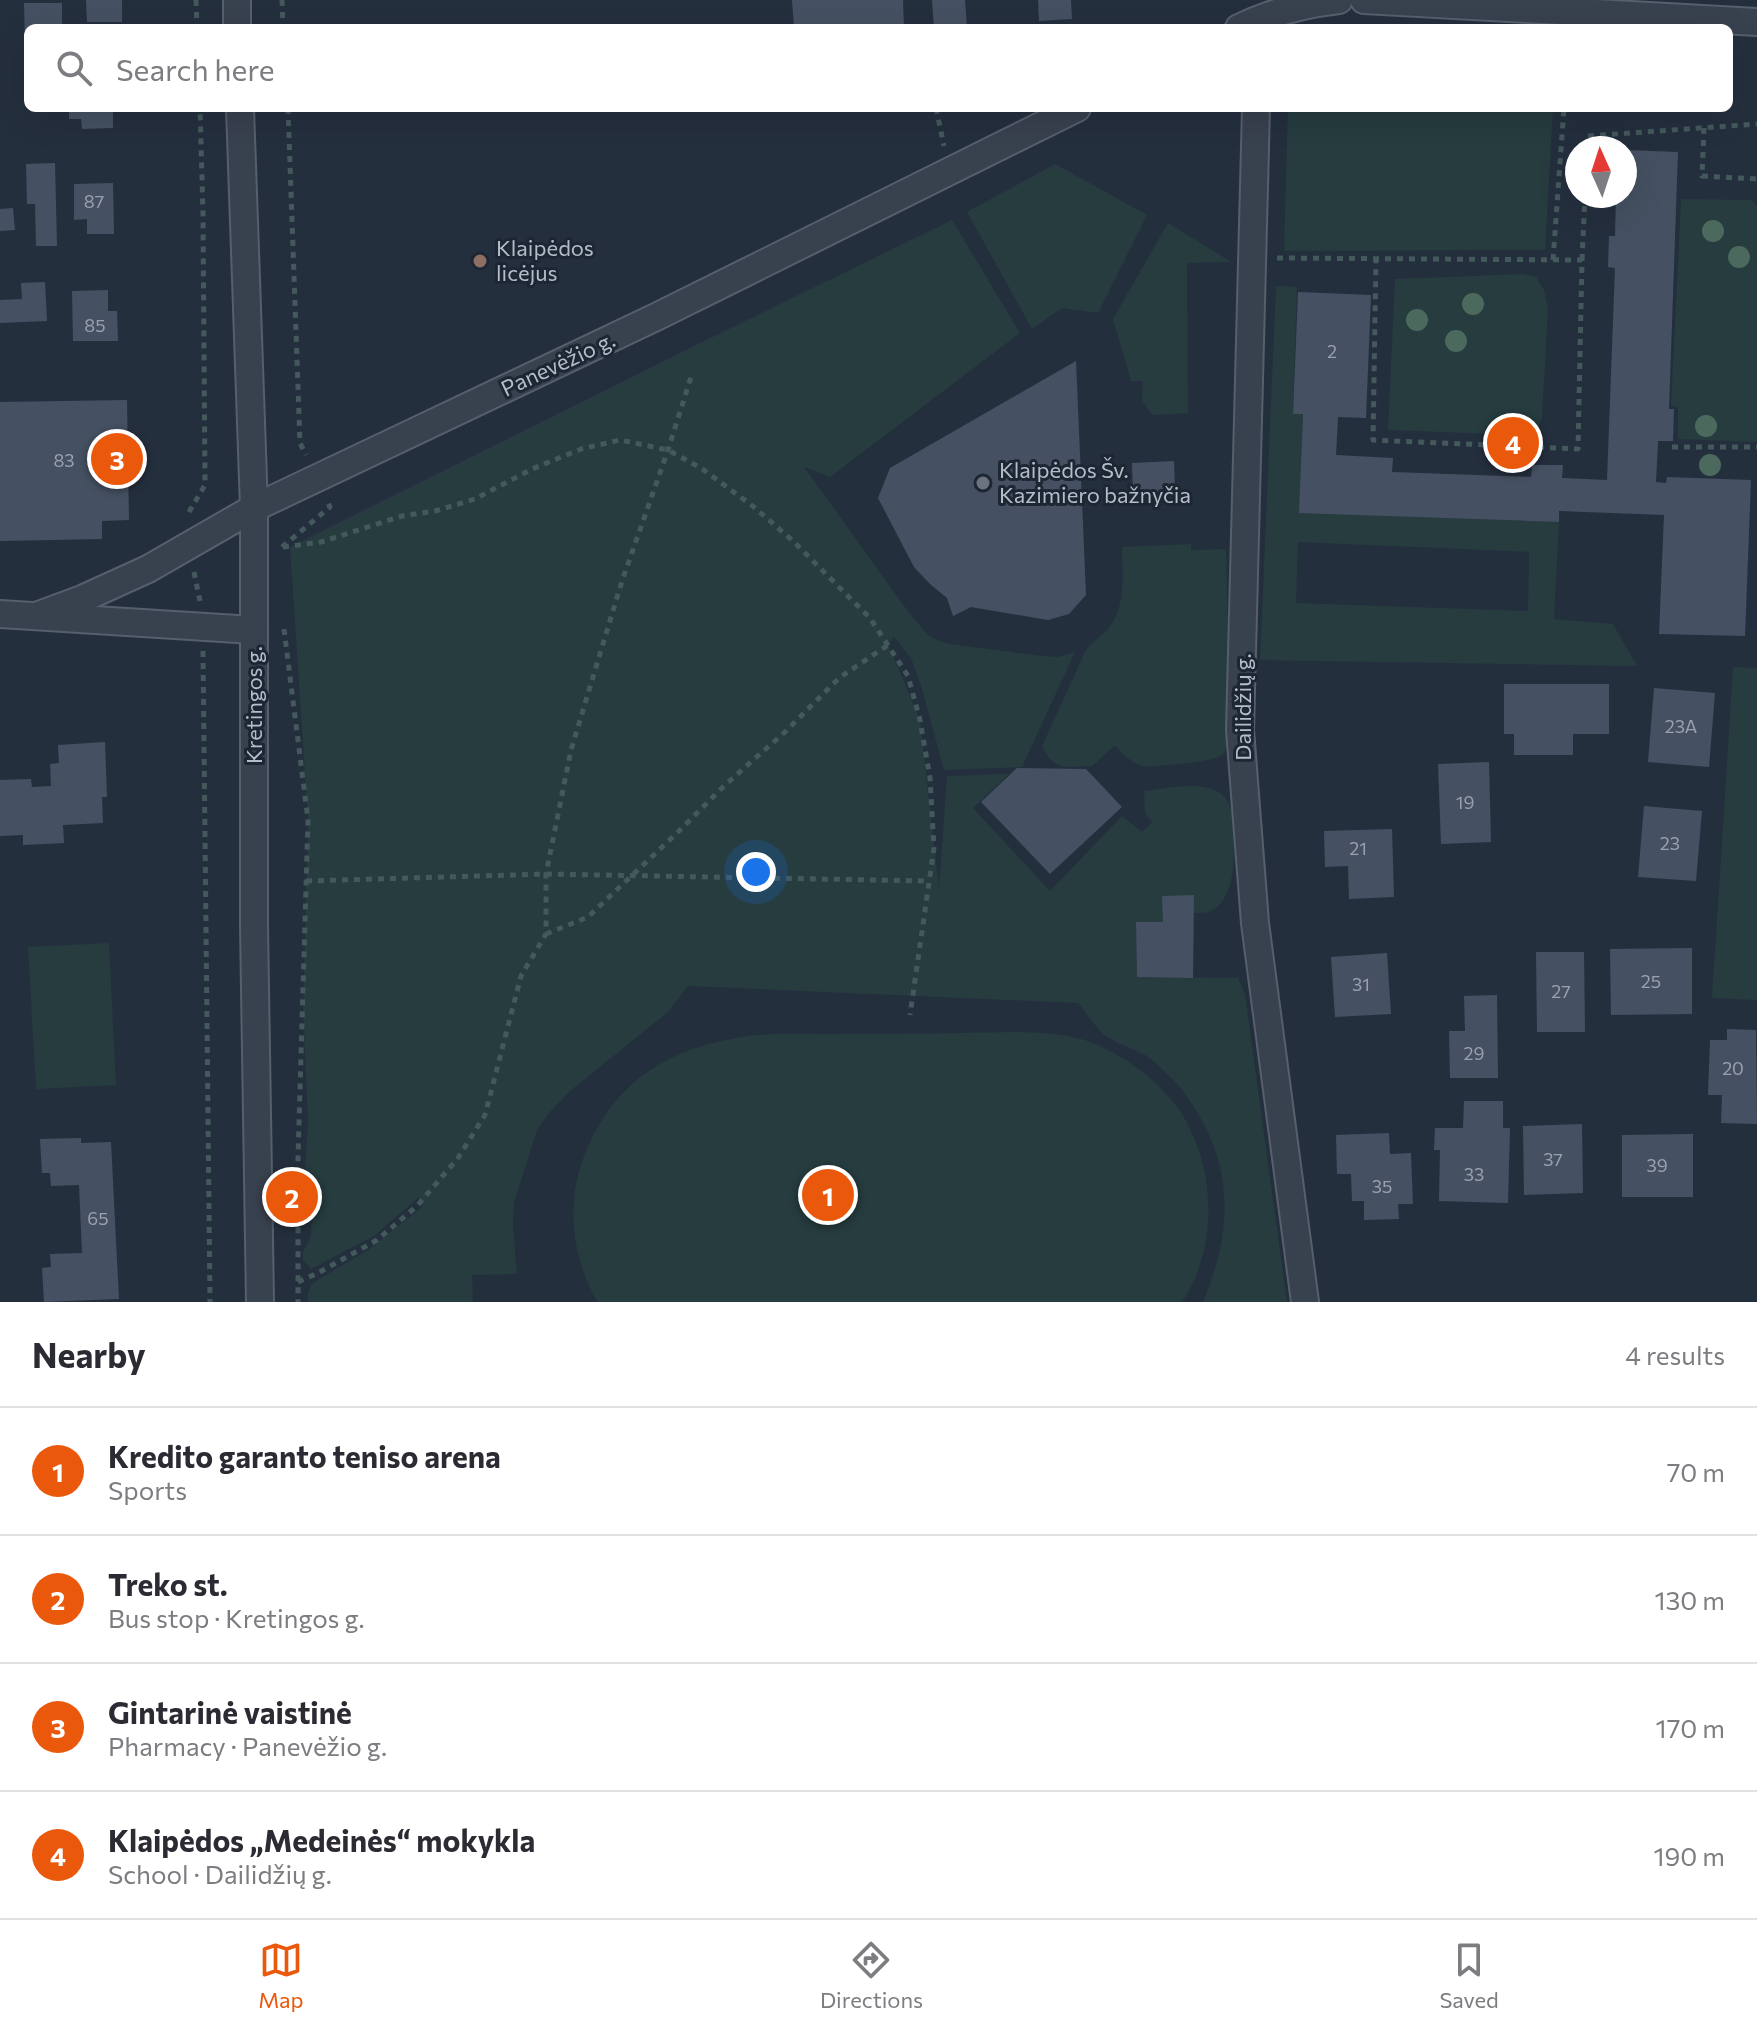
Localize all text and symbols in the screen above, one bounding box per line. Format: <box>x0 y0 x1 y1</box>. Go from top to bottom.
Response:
search box <box>24 24 1733 112</box>
icon: search <box>52 46 96 90</box>
text: Search here <box>116 50 275 87</box>
north arrow <box>1565 136 1637 208</box>
house number: 87 <box>84 190 104 212</box>
place label: Klaipėdos licėjus <box>496 234 594 286</box>
marker: Klaipėdos licėjus <box>471 252 489 270</box>
house number: 85 <box>84 314 106 336</box>
street label: Panevėžio g. <box>496 325 619 402</box>
house number: 2 <box>1327 340 1337 362</box>
pin: 4 <box>1487 413 1539 473</box>
pin: 3 <box>91 429 143 489</box>
house number: 83 <box>53 449 75 471</box>
place label: Klaipėdos Šv. Kazimiero bažnyčia <box>999 456 1191 508</box>
marker: Klaipėdos Šv. Kazimiero bažnyčia <box>974 474 992 492</box>
street label: Kretingos g. <box>240 646 267 764</box>
street label: Dailidžių g. <box>1229 653 1256 761</box>
house number: 23A <box>1665 715 1697 737</box>
house number: 19 <box>1456 791 1474 813</box>
house number: 23 <box>1660 832 1680 854</box>
house number: 21 <box>1349 837 1367 859</box>
your location <box>736 852 776 892</box>
house number: 25 <box>1641 970 1661 992</box>
house number: 31 <box>1352 973 1370 995</box>
house number: 27 <box>1551 980 1571 1002</box>
house number: 29 <box>1464 1042 1484 1064</box>
house number: 20 <box>1722 1057 1744 1079</box>
house number: 37 <box>1543 1148 1563 1170</box>
house number: 39 <box>1646 1154 1668 1176</box>
house number: 33 <box>1464 1163 1484 1185</box>
pin: 1 <box>802 1165 854 1225</box>
pin: 2 <box>266 1167 318 1227</box>
house number: 35 <box>1372 1175 1392 1197</box>
house number: 65 <box>87 1207 109 1229</box>
text: Nearby <box>32 1333 146 1375</box>
text: 4 results <box>1625 1339 1725 1370</box>
text: Kredito garanto teniso arena <box>108 1437 501 1474</box>
text: 1 <box>52 1456 64 1487</box>
text: 70 m <box>1667 1456 1725 1487</box>
text: Sports <box>108 1474 187 1505</box>
text: Treko st. <box>108 1565 228 1602</box>
text: 2 <box>51 1584 65 1615</box>
text: 130 m <box>1654 1584 1725 1615</box>
text: Bus stop · Kretingos g. <box>108 1602 365 1633</box>
text: Gintarinė vaistinė <box>108 1693 352 1730</box>
text: 3 <box>50 1712 66 1743</box>
text: 170 m <box>1656 1712 1725 1743</box>
text: Pharmacy · Panevėžio g. <box>108 1730 387 1761</box>
text: Klaipėdos „Medeinės“ mokykla <box>108 1821 535 1858</box>
text: 4 <box>50 1840 66 1871</box>
text: 190 m <box>1653 1840 1725 1871</box>
text: School · Dailidžių g. <box>108 1858 332 1889</box>
tab: Map <box>258 1938 304 2013</box>
tab: Directions <box>820 1938 923 2013</box>
tab: Saved <box>1439 1938 1499 2013</box>

